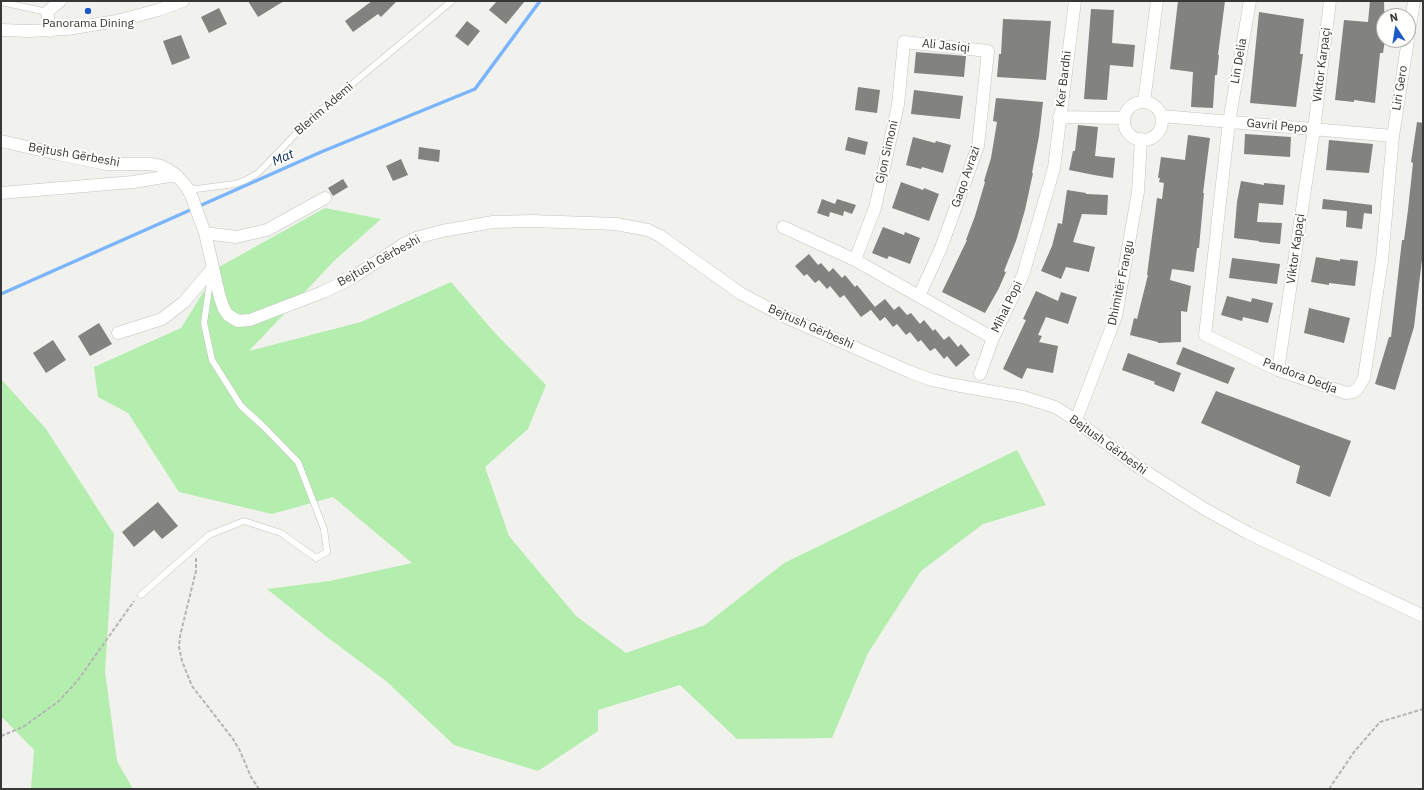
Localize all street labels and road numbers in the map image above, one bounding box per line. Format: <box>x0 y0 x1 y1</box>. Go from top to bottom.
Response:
street label: Viktor Karpaçi <box>1310 27 1334 103</box>
street label: Ali Jasiqi <box>921 36 971 56</box>
street label: Lin Delia <box>1228 37 1250 85</box>
street label: Ker Bardhi <box>1053 50 1075 108</box>
street label: Liri Gero <box>1389 65 1411 111</box>
street label: Blerim Ademi <box>292 80 356 138</box>
street label: Gavril Pepo <box>1246 116 1308 136</box>
street label: Gjon Simoni <box>873 119 901 185</box>
street label: Bejtush Gërbeshi <box>27 140 121 170</box>
street label: Gaqo Avrazi <box>949 144 983 210</box>
street label: Viktor Kapaçi <box>1284 213 1308 285</box>
street label: Bejtush Gërbeshi <box>335 232 423 290</box>
street label: Dhimitër Frangu <box>1105 239 1137 327</box>
street label: Mihal Popi <box>988 279 1026 335</box>
street label: Bejtush Gërbeshi <box>766 302 856 352</box>
street label: Pandora Dedja <box>1261 355 1339 397</box>
street label: Bejtush Gërbeshi <box>1066 412 1150 478</box>

